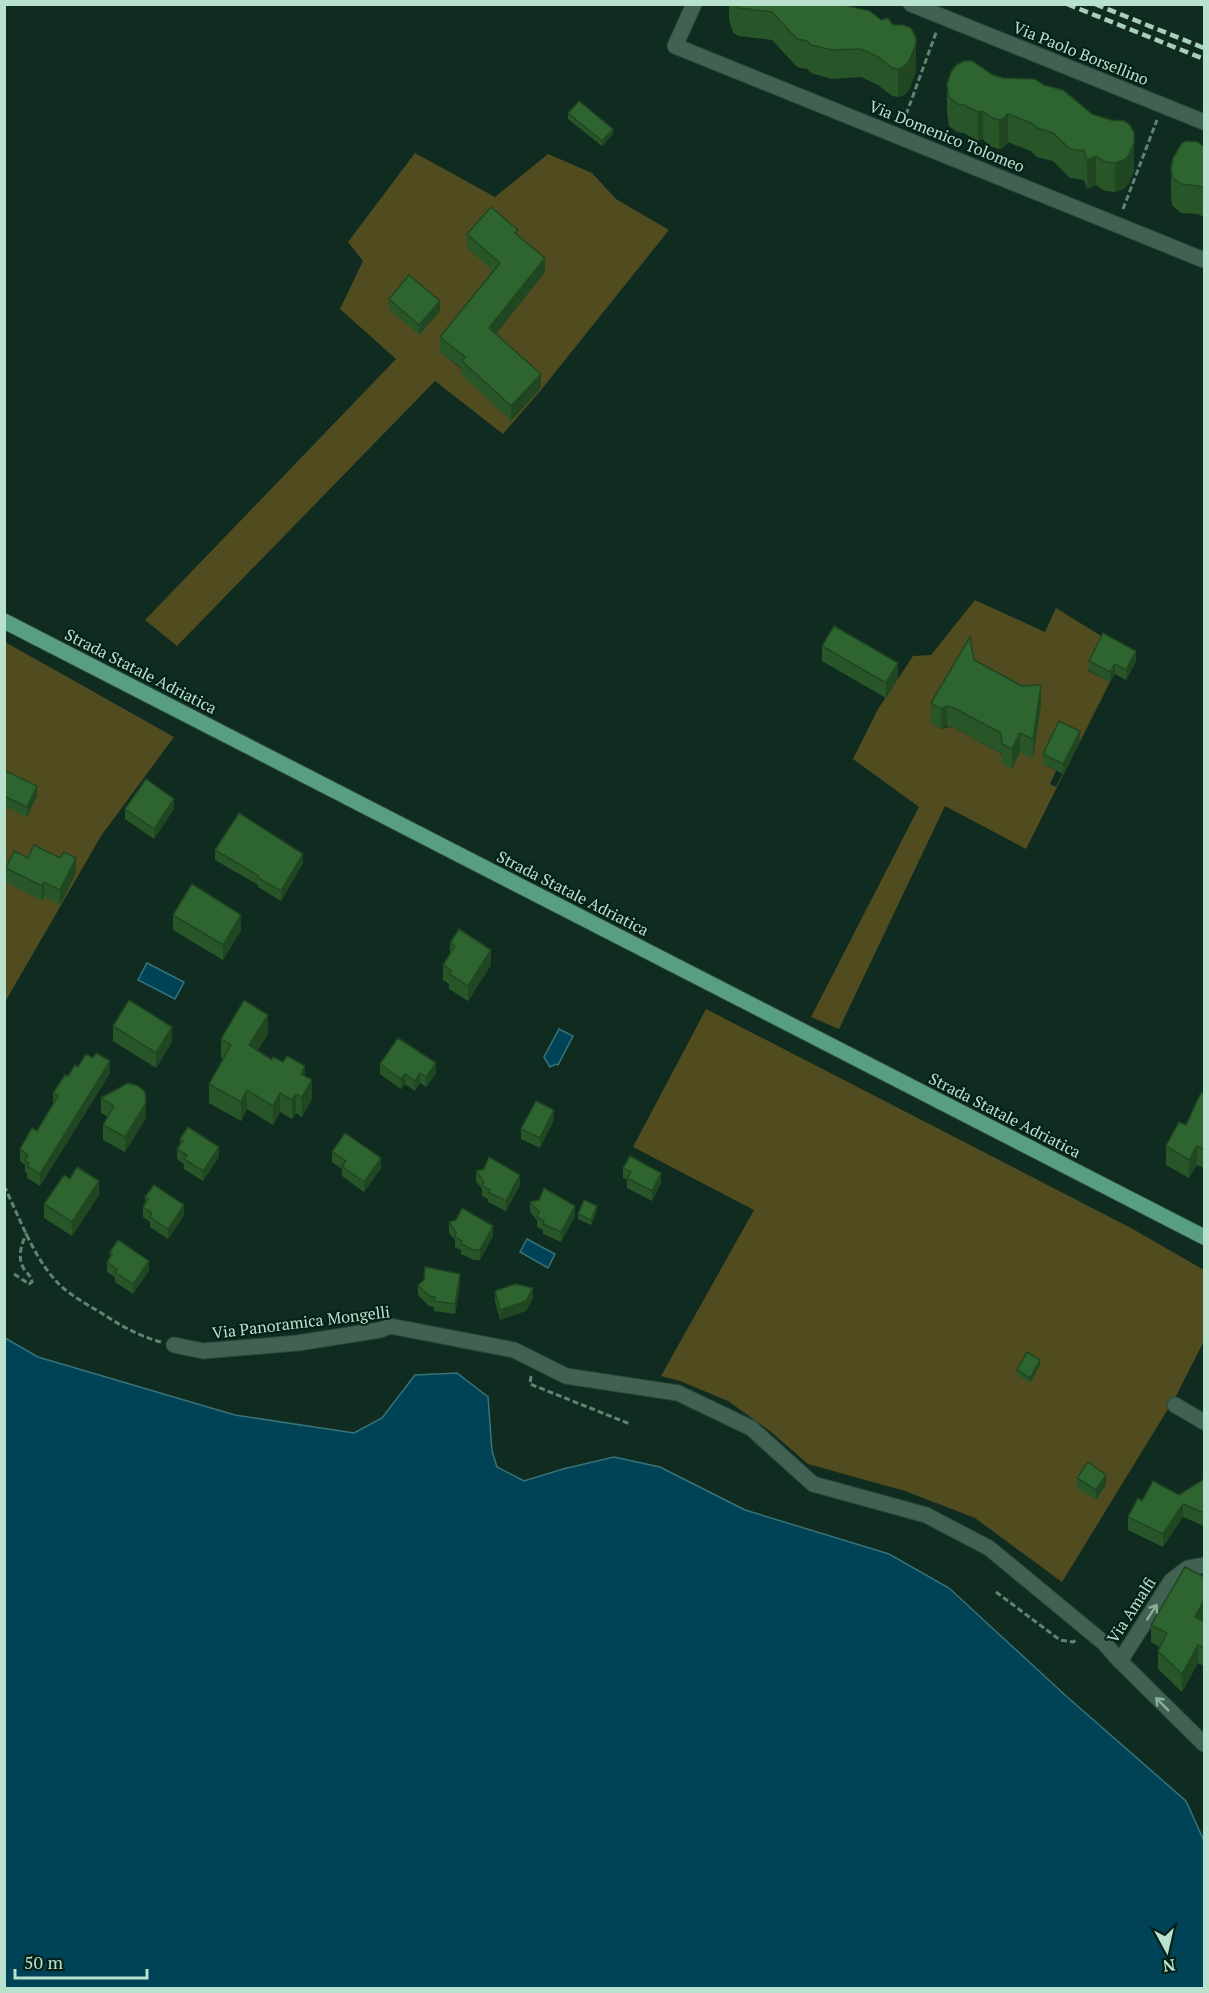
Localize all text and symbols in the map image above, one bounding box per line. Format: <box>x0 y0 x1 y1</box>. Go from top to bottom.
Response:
street label: Via Paolo Borsellino <box>1010 16 1152 90</box>
street label: Via Domenico Tolomeo <box>866 95 1028 177</box>
street label: Strada Statale Adriatica <box>61 623 221 719</box>
street label: Strada Statale Adriatica <box>493 845 653 941</box>
street label: Strada Statale Adriatica <box>925 1067 1085 1163</box>
street label: Via Panoramica Mongelli <box>211 1300 391 1344</box>
street label: Via Amalfi <box>1101 1573 1161 1647</box>
one-way arrow <box>1146 1604 1158 1621</box>
one-way arrow <box>1155 1696 1170 1711</box>
north arrow <box>1137 1921 1197 1981</box>
scale bar <box>15 1942 147 1980</box>
text: 50 m <box>24 1950 64 1974</box>
text: N <box>1162 1954 1177 1978</box>

